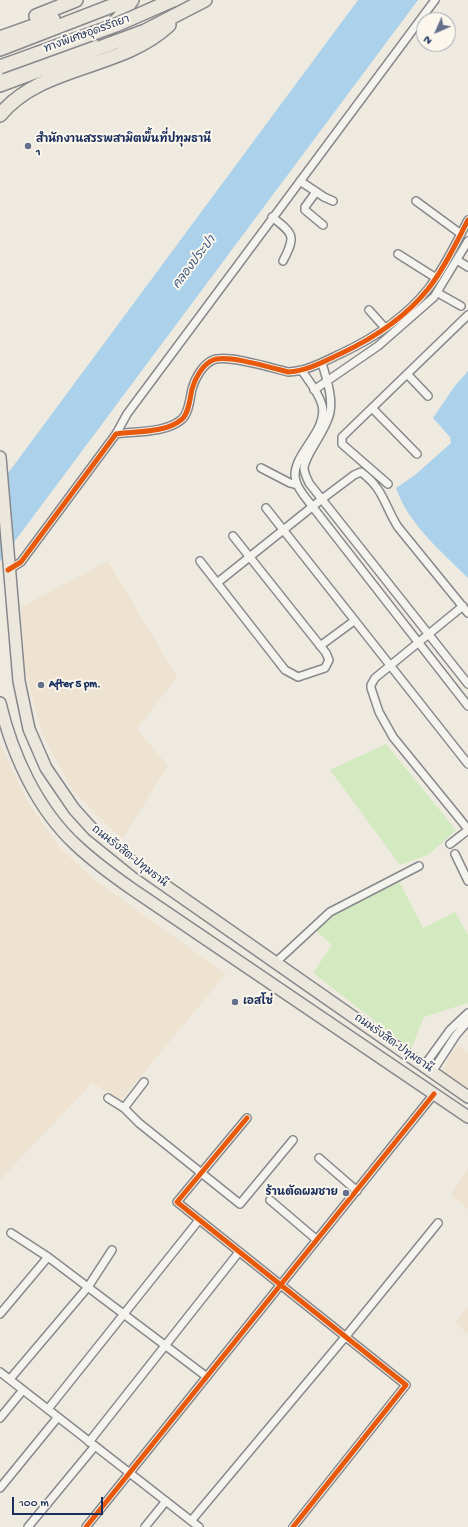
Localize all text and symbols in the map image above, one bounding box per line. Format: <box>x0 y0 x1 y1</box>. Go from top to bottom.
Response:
north arrow <box>416 12 456 52</box>
street label: ทางพิเศษอุดรรัถยา <box>42 13 132 57</box>
text: N <box>421 33 435 47</box>
place label: สำนักงานสรรพสามิตพื้นที่ปทุมธานี 1 <box>36 133 211 159</box>
marker: สำนักงานสรรพสามิตพื้นที่ปทุมธานี 1 <box>23 141 33 151</box>
water label: คลองประปา <box>170 234 220 292</box>
place label: After 5 pm. <box>49 678 101 692</box>
marker: After 5 pm. <box>36 680 46 690</box>
street label: ถนนรังสิต-ปทุมธานี <box>88 823 170 891</box>
place label: เอสโซ่ <box>243 995 273 1009</box>
marker: เอสโซ่ <box>230 997 240 1007</box>
street label: ถนนรังสิต-ปทุมธานี <box>351 1012 435 1076</box>
place label: ร้านตัดผมชาย <box>265 1186 338 1200</box>
marker: ร้านตัดผมชาย <box>341 1188 351 1198</box>
scale bar <box>14 1489 105 1515</box>
text: 100 m <box>19 1497 49 1511</box>

